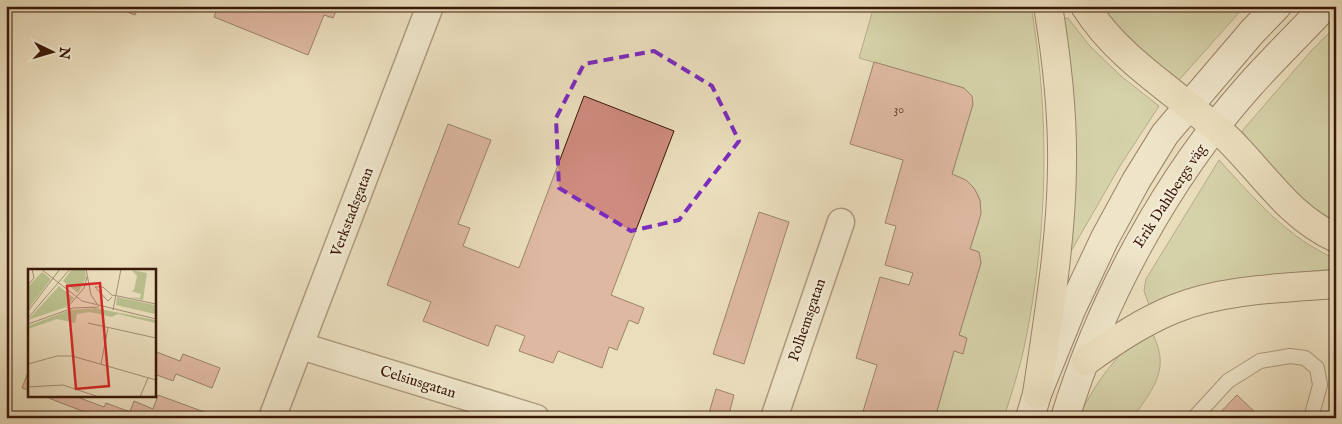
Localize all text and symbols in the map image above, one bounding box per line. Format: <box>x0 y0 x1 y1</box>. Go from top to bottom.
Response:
north arrow <box>28 28 78 78</box>
text: N <box>54 45 74 60</box>
house number: 30 <box>894 102 904 117</box>
street label: Erik Dahlbergs väg <box>1129 140 1211 252</box>
street label: Verkstadsgatan <box>326 165 378 260</box>
inset map <box>28 269 155 396</box>
street label: Polhemsgatan <box>784 276 830 364</box>
street label: Celsiusgatan <box>378 361 458 403</box>

